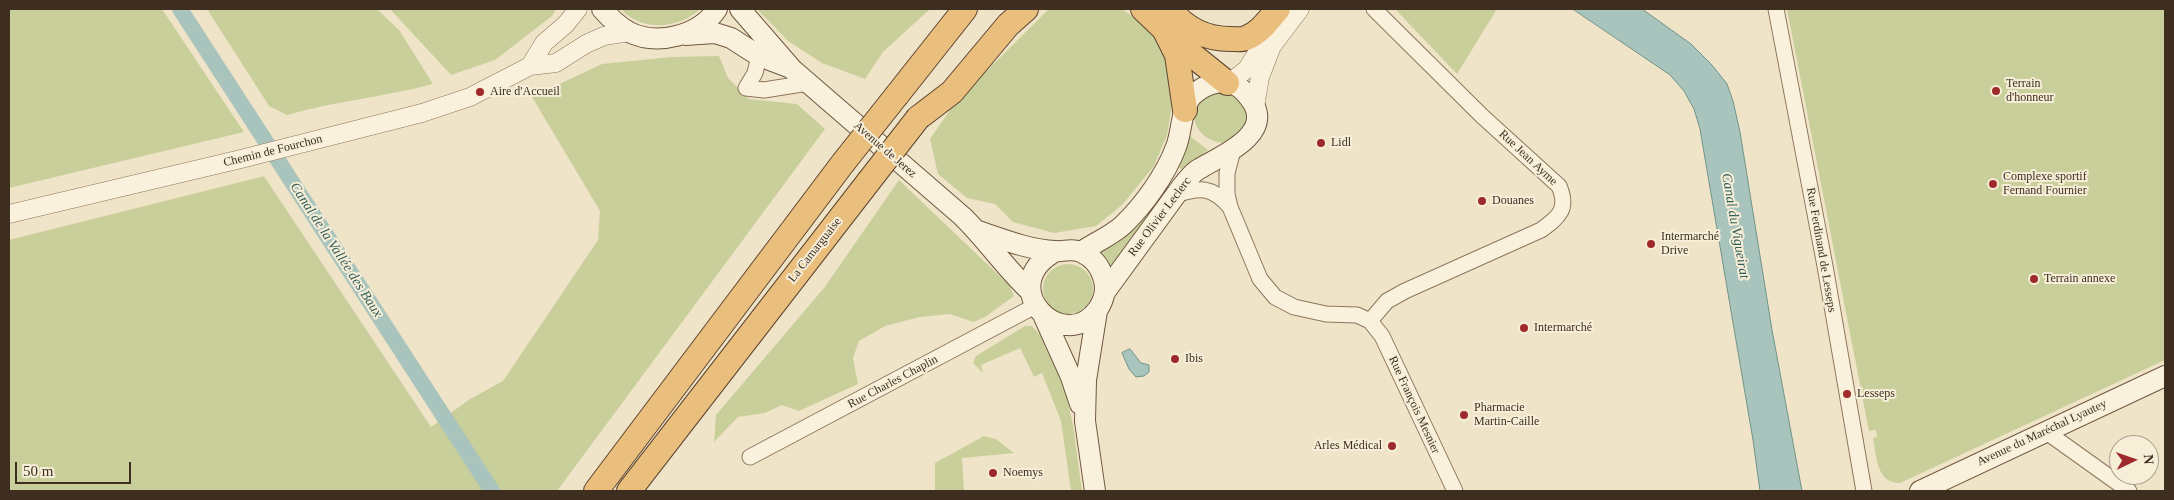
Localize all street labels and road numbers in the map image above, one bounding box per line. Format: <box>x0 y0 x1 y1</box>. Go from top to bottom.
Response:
street label: Avenue de Jerez <box>851 119 919 181</box>
street label: Rue Jean Ayme <box>1496 127 1560 189</box>
street label: Chemin de Fourchon <box>222 132 324 170</box>
street label: Rue Olivier Leclerc <box>1126 175 1194 259</box>
street label: Rue Ferdinand de Lesseps <box>1803 187 1839 313</box>
street label: La Camarguaise <box>785 215 845 285</box>
street label: Rue Charles Chaplin <box>845 352 941 412</box>
street label: Rue François Mesnier <box>1385 354 1443 456</box>
street label: Avenue du Maréchal Lyautey <box>1975 397 2109 469</box>

